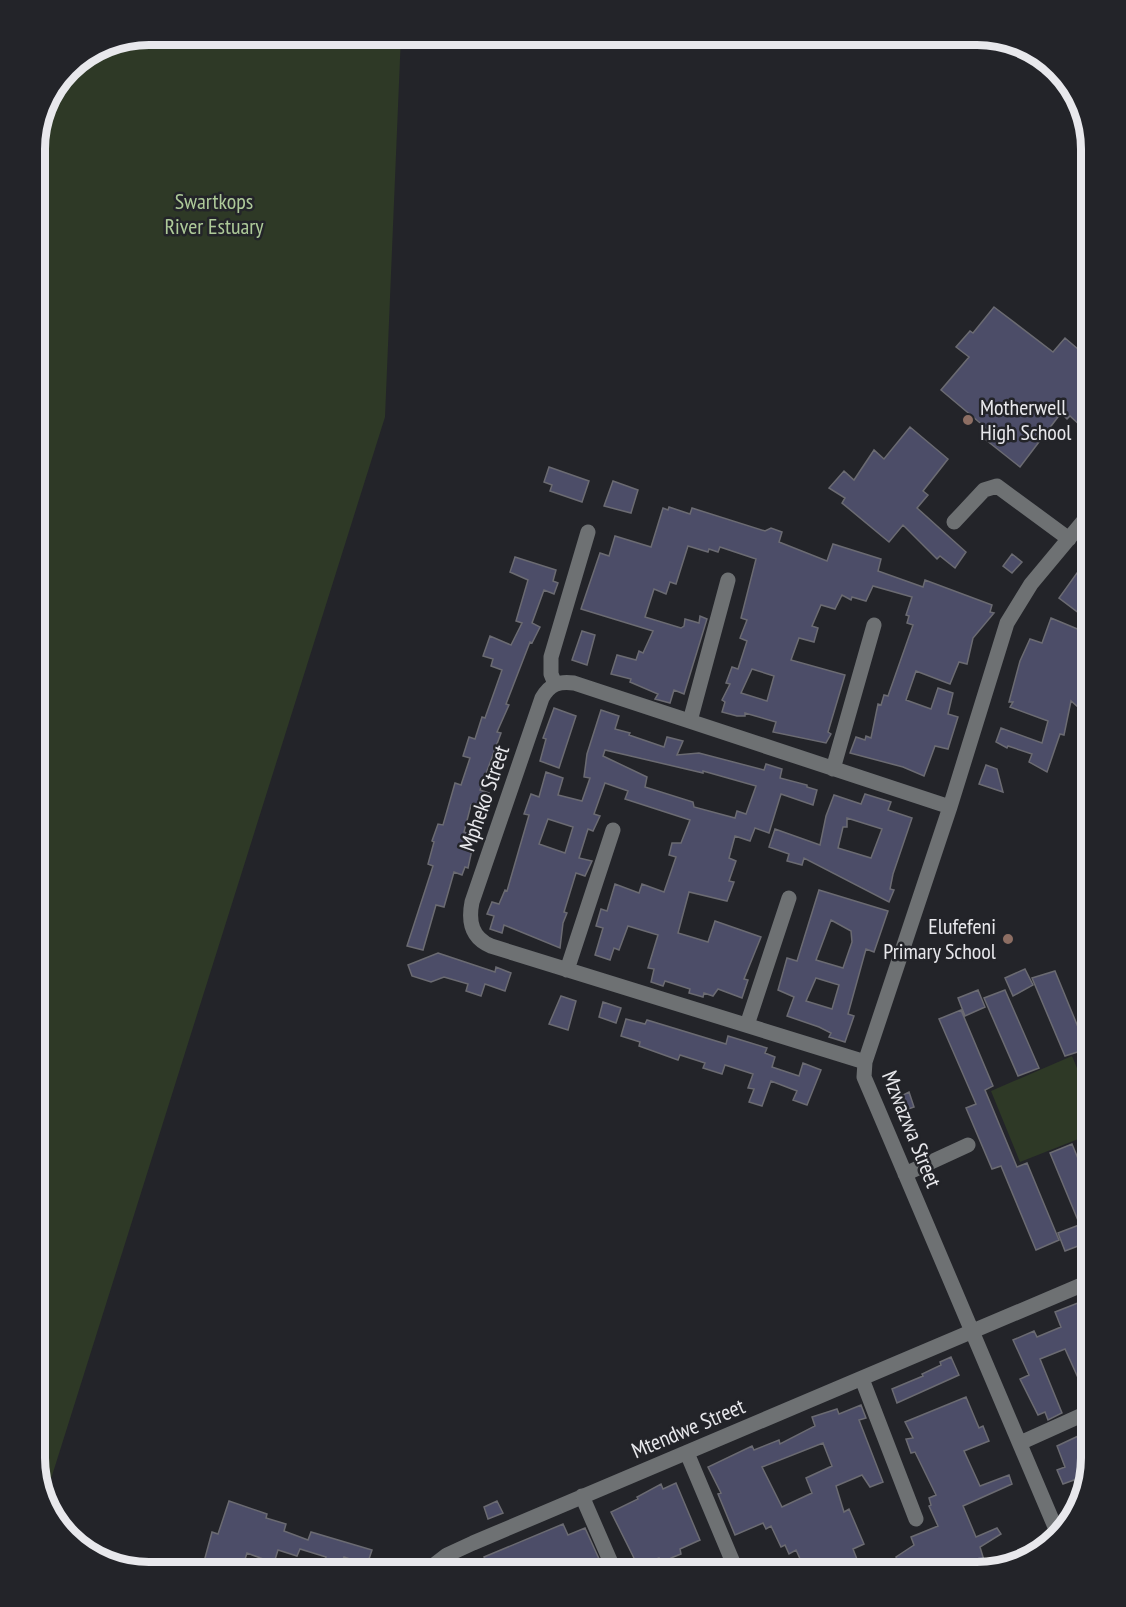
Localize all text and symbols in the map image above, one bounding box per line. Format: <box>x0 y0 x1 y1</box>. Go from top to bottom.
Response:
park label: Swartkops River Estuary <box>164 187 264 240</box>
place label: Motherwell High School <box>980 393 1072 446</box>
marker: Motherwell High School <box>961 413 975 427</box>
street label: Mpheko Street <box>453 741 515 855</box>
place label: Elufefeni Primary School <box>883 912 997 965</box>
marker: Elufefeni Primary School <box>1001 932 1015 946</box>
street label: Mzwazwa Street <box>876 1066 948 1192</box>
street label: Mtendwe Street <box>627 1392 749 1464</box>

